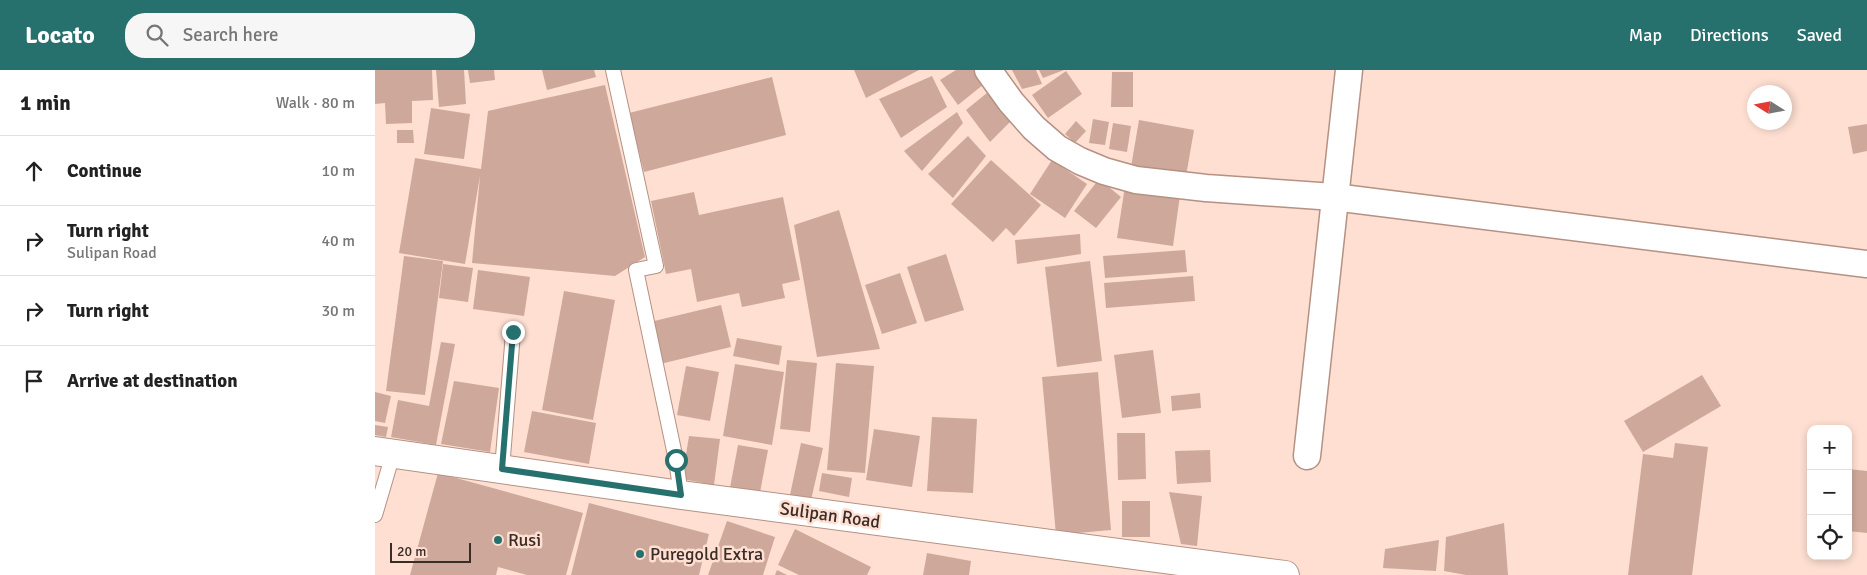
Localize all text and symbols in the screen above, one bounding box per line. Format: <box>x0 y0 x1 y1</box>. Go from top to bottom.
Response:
search box <box>125 13 475 58</box>
text: Locato <box>25 20 95 50</box>
icon: search <box>143 21 171 49</box>
text: Search here <box>183 23 279 47</box>
text: Map <box>1629 24 1662 46</box>
text: Directions <box>1690 24 1769 46</box>
text: Saved <box>1797 24 1842 46</box>
north arrow <box>1747 85 1792 130</box>
text: 1 min <box>20 90 71 116</box>
text: Walk · 80 m <box>276 93 355 113</box>
icon: ahead <box>20 157 48 185</box>
text: Continue <box>67 159 142 183</box>
text: 10 m <box>321 161 355 181</box>
text: Turn right <box>67 219 149 243</box>
icon: right <box>20 227 48 255</box>
text: 40 m <box>321 231 355 251</box>
text: Sulipan Road <box>67 243 157 263</box>
icon: right <box>20 297 48 325</box>
text: Turn right <box>67 299 149 323</box>
text: 30 m <box>321 301 355 321</box>
route end <box>502 321 525 344</box>
icon: arrive <box>20 367 48 395</box>
text: Arrive at destination <box>67 369 238 393</box>
map controls <box>1807 425 1852 560</box>
button: + <box>1807 425 1852 470</box>
route start <box>665 449 688 472</box>
button: − <box>1807 470 1852 515</box>
street label: Sulipan Road <box>779 497 881 533</box>
button: locate <box>1807 515 1852 560</box>
place label: Rusi <box>508 529 541 551</box>
marker: Rusi <box>492 534 504 546</box>
scale bar <box>390 540 471 563</box>
text: 20 m <box>397 543 426 560</box>
place label: Puregold Extra <box>650 543 763 565</box>
marker: Puregold Extra <box>634 548 646 560</box>

